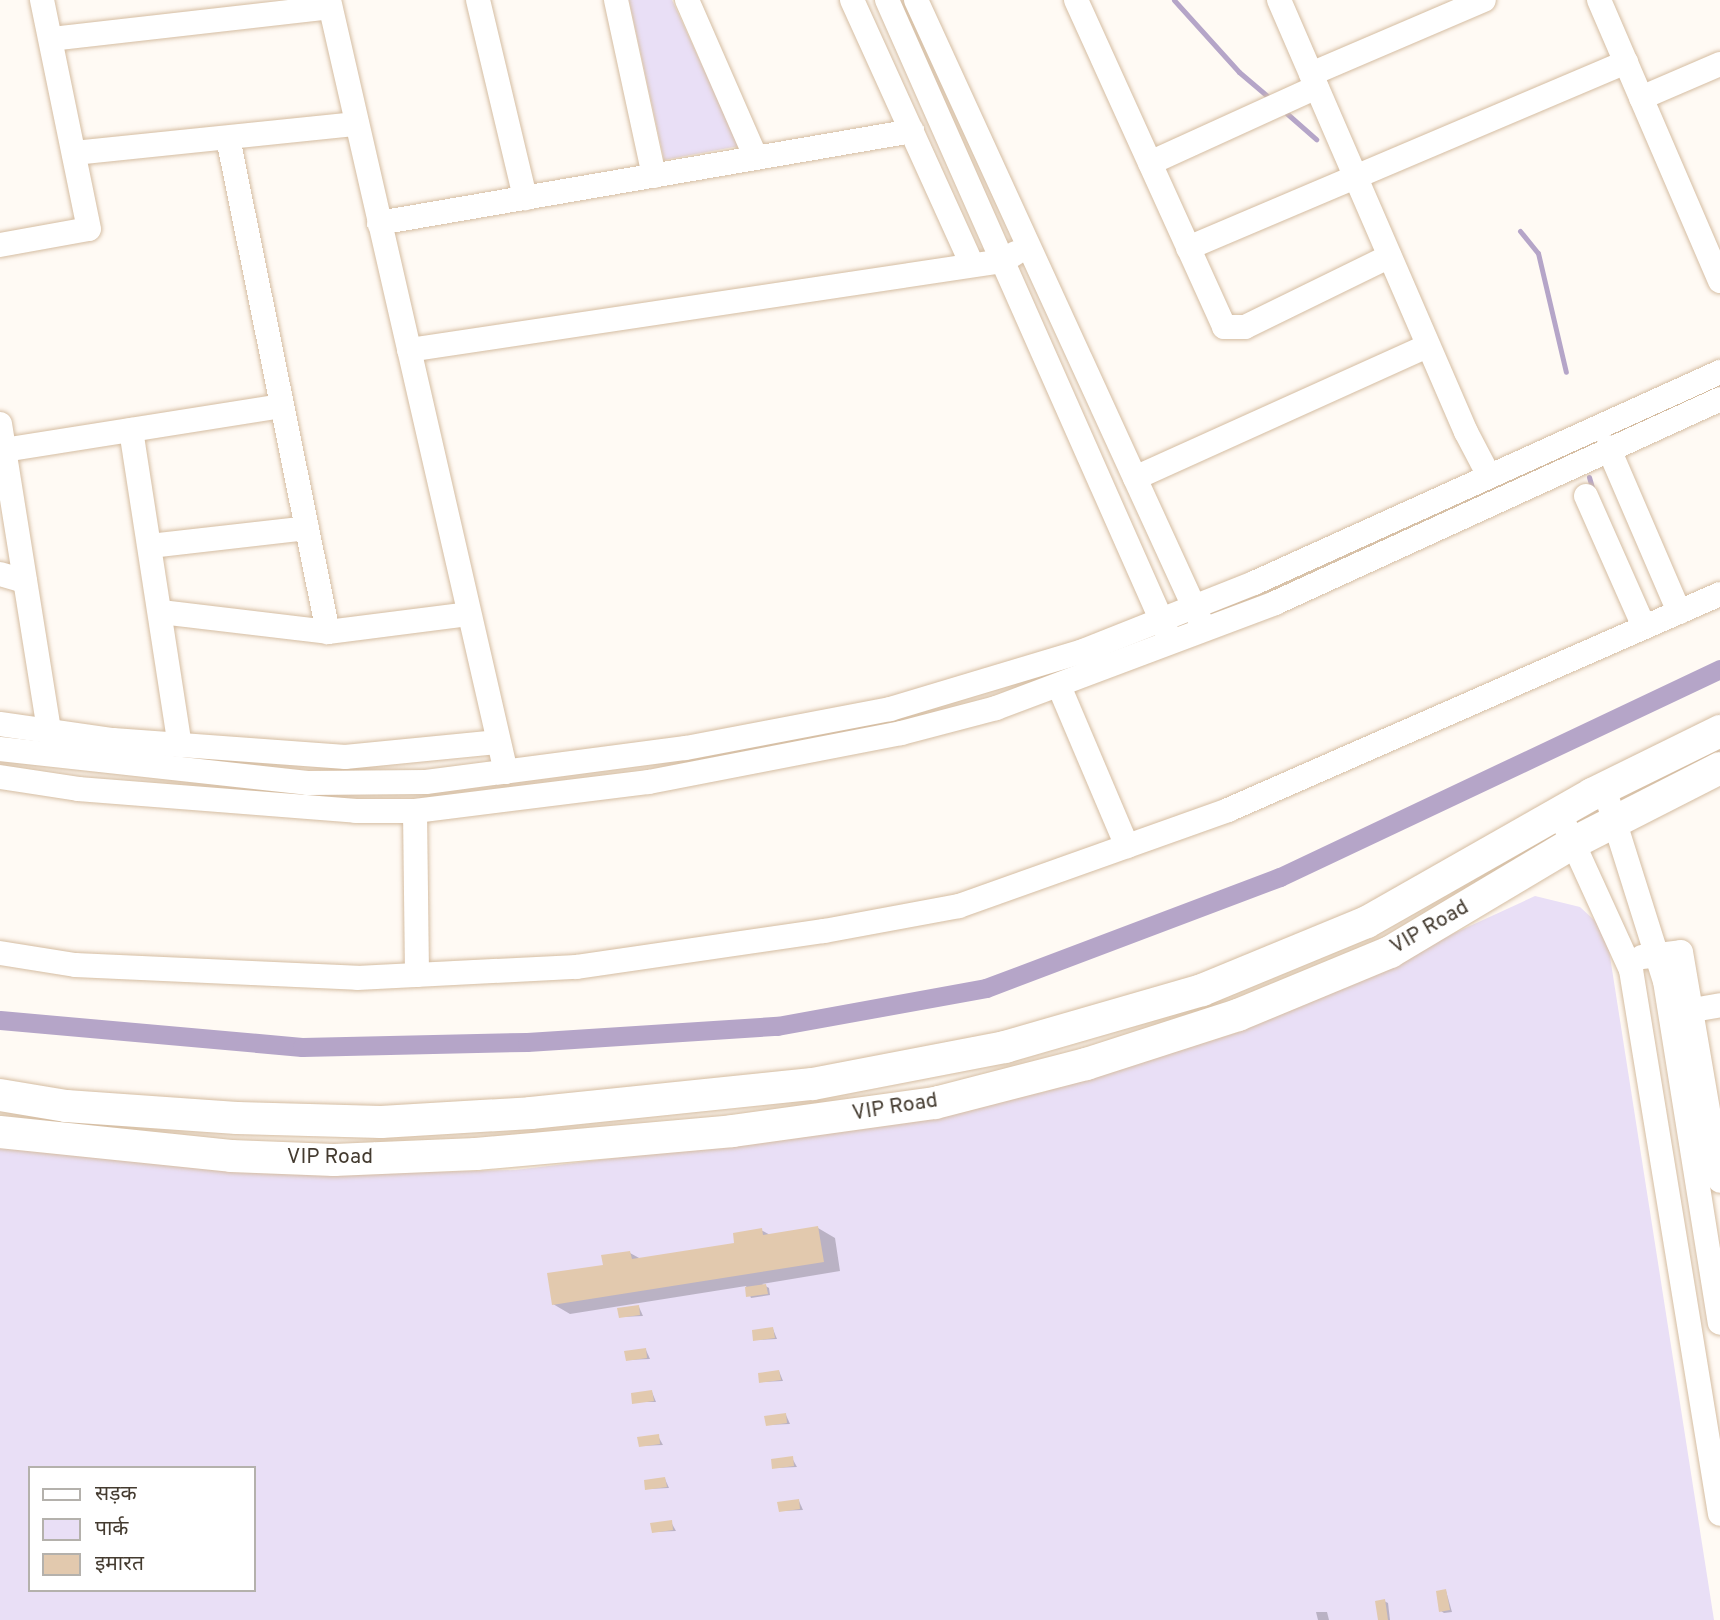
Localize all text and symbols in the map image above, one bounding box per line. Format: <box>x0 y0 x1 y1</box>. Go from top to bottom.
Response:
street label: VIP Road <box>1386 896 1474 960</box>
street label: VIP Road <box>850 1089 940 1127</box>
street label: VIP Road <box>287 1145 373 1171</box>
legend <box>28 1466 256 1592</box>
text: सड़क <box>95 1481 137 1508</box>
text: पार्क <box>95 1516 129 1543</box>
text: इमारत <box>95 1551 144 1578</box>

